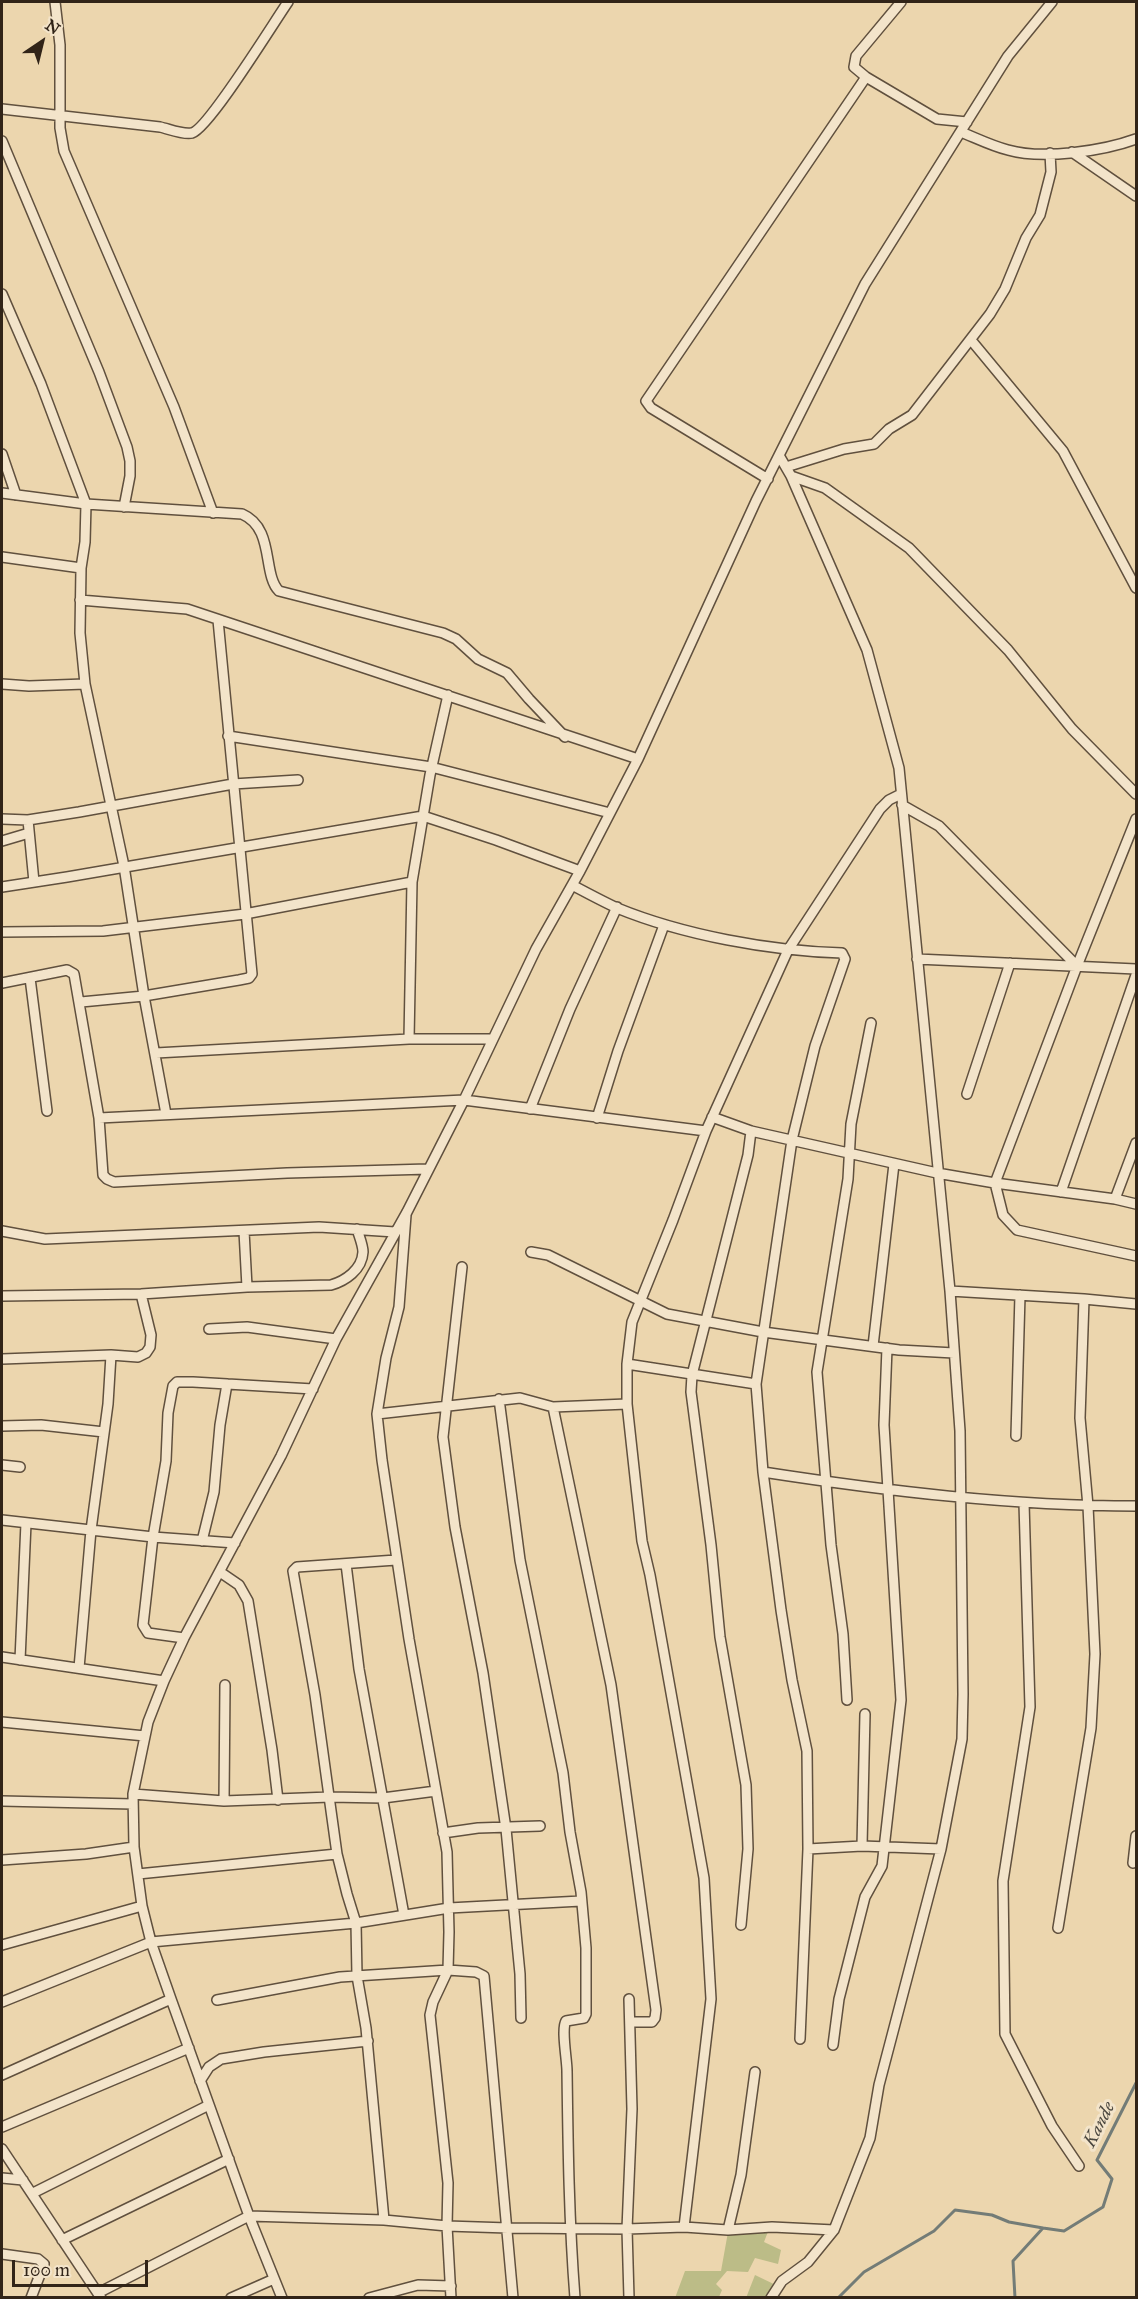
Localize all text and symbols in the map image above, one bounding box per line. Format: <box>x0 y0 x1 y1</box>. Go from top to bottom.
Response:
north arrow <box>12 12 72 72</box>
text: N <box>42 15 64 39</box>
water label: Kande <box>1080 2099 1120 2151</box>
scale bar <box>15 2248 152 2286</box>
text: 100 m <box>23 2259 70 2281</box>

